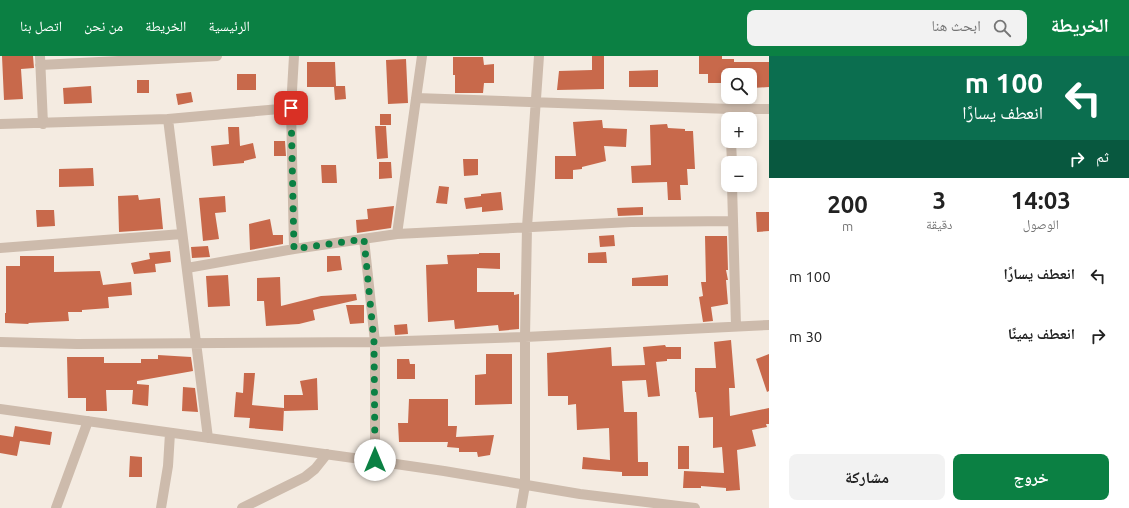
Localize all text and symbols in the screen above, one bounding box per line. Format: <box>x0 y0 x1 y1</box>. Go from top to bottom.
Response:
search box <box>747 10 1027 46</box>
text: الخريطة <box>1051 14 1109 36</box>
text: ابحث هنا <box>932 17 981 34</box>
icon: search <box>991 17 1013 39</box>
text: اتصل بنا <box>20 18 62 34</box>
text: من نحن <box>84 18 123 34</box>
text: الخريطة <box>145 18 186 34</box>
text: الرئيسية <box>208 18 250 34</box>
text: 100 m <box>965 67 1043 98</box>
map controls <box>721 68 757 192</box>
button: search <box>721 68 757 104</box>
icon: left <box>1057 72 1109 124</box>
pin <box>274 91 308 125</box>
icon: arrive <box>280 97 302 119</box>
text: انعطف يسارًا <box>962 102 1043 122</box>
button: + <box>721 112 757 148</box>
icon: right <box>1066 148 1088 170</box>
text: ثم <box>1096 148 1109 165</box>
button: − <box>721 156 757 192</box>
text: 3 <box>933 187 946 214</box>
text: 14:03 <box>1011 187 1071 214</box>
text: 200 <box>827 191 868 218</box>
text: دقيقة <box>926 217 953 231</box>
text: الوصول <box>1023 217 1059 231</box>
text: m <box>842 219 853 233</box>
text: انعطف يسارًا <box>1003 265 1075 282</box>
icon: left <box>1087 265 1109 287</box>
text: 100 m <box>789 268 831 285</box>
text: انعطف يمينًا <box>1008 325 1075 342</box>
icon: right <box>1087 325 1109 347</box>
text: 30 m <box>789 328 822 345</box>
position arrow <box>354 439 396 481</box>
button: مشاركة <box>789 454 945 500</box>
button: خروج <box>953 454 1109 500</box>

